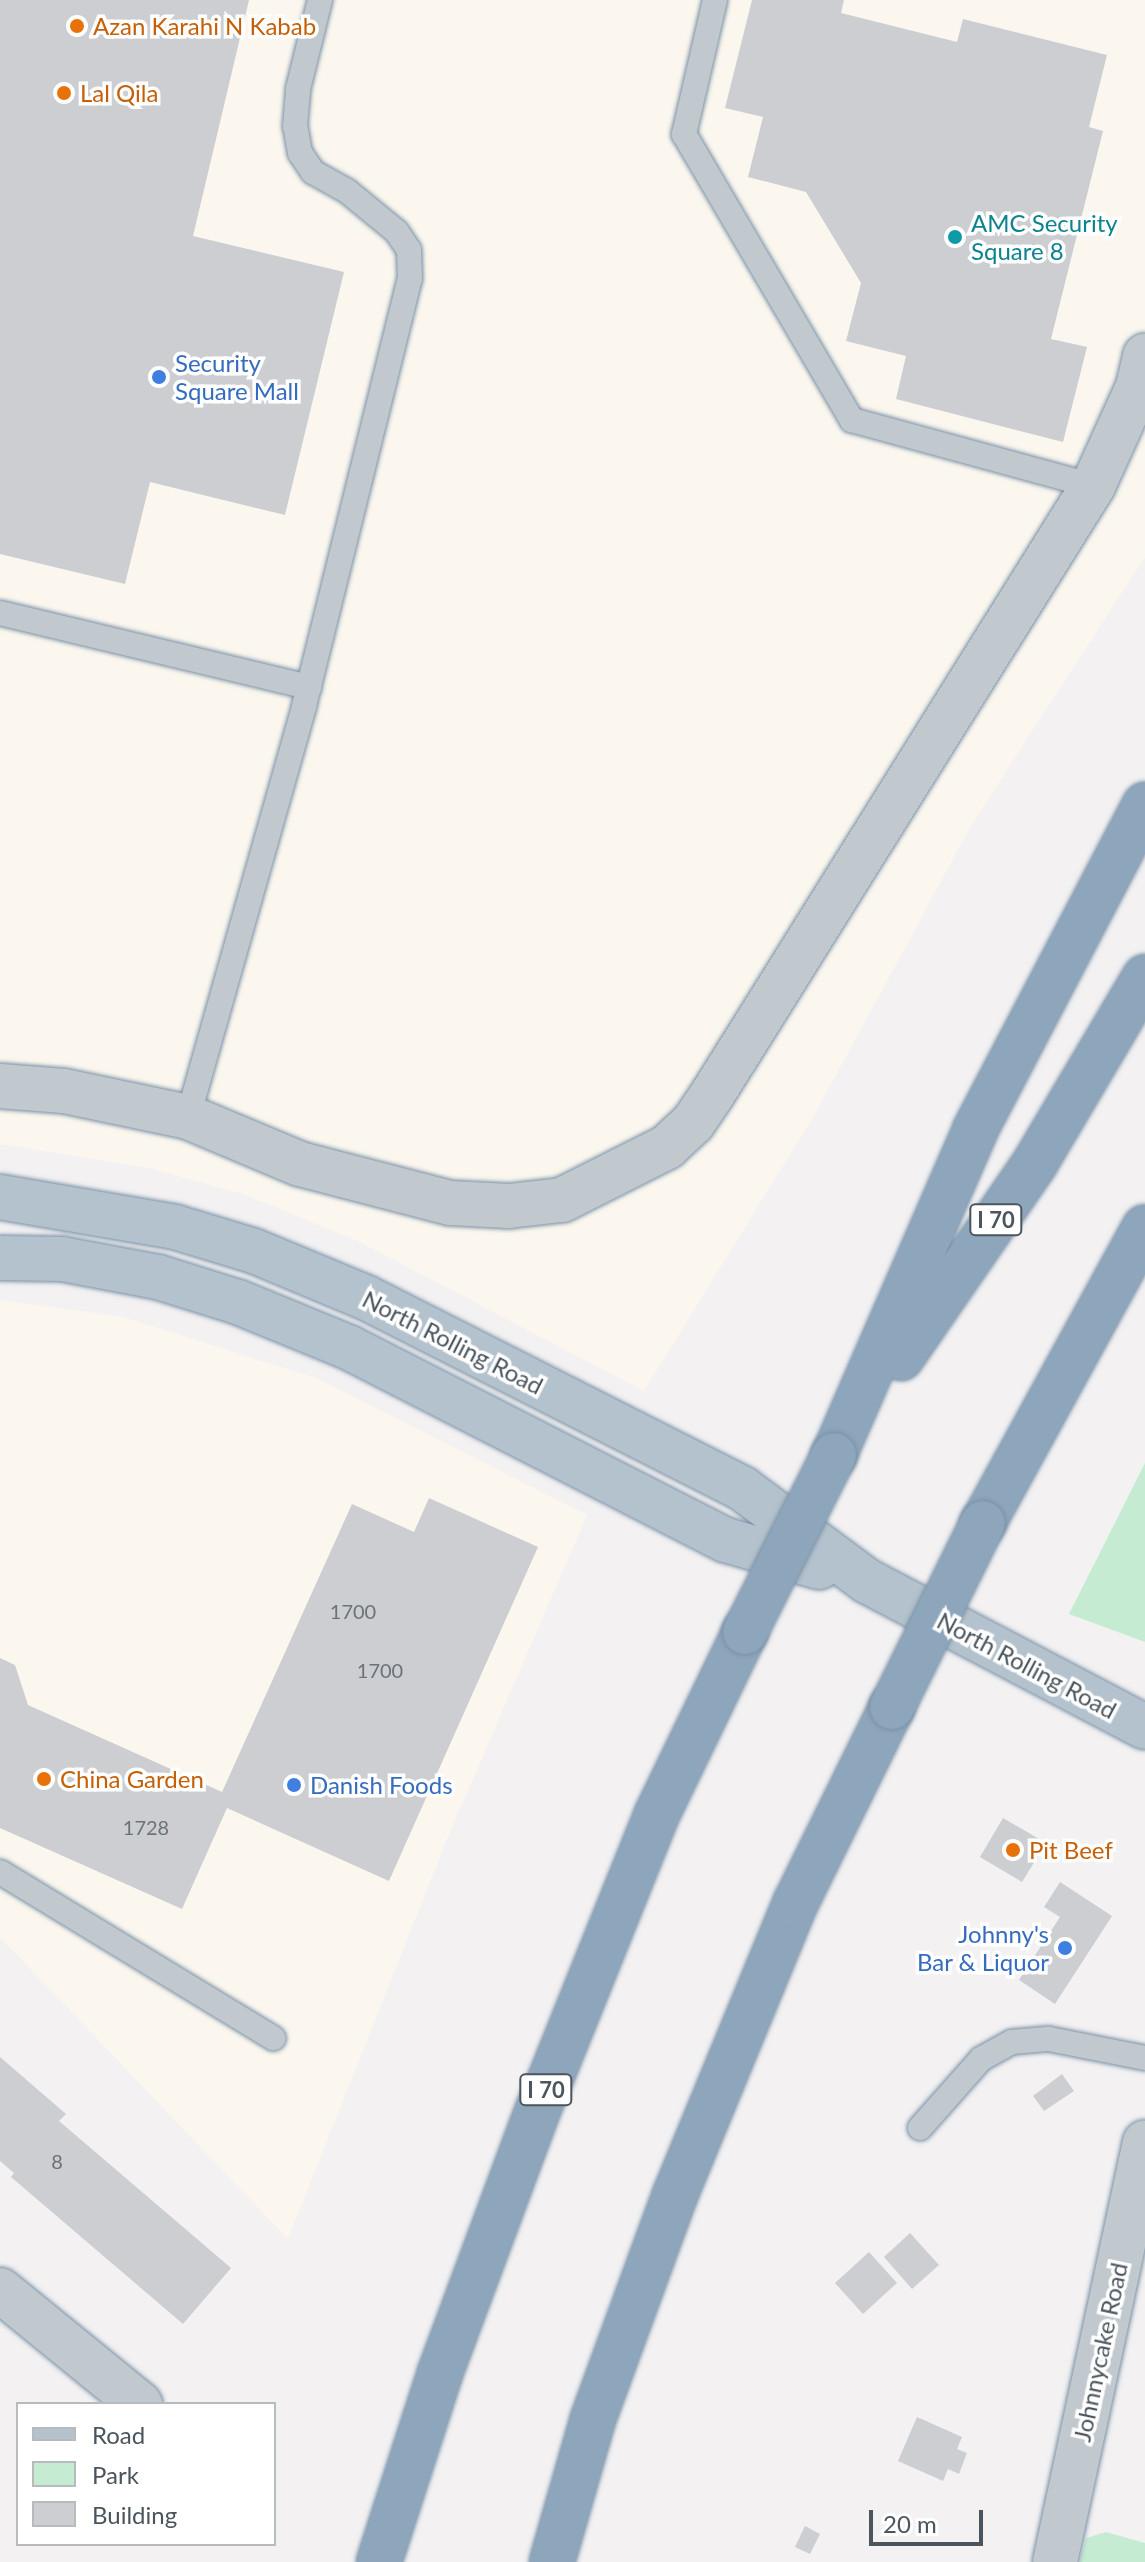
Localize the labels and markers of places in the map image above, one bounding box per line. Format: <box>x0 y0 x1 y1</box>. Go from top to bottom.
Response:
place label: Azan Karahi N Kabab <box>93 12 316 40</box>
marker: Azan Karahi N Kabab <box>68 17 86 35</box>
place label: Lal Qila <box>80 79 158 107</box>
marker: Lal Qila <box>55 84 73 102</box>
place label: AMC Security Square 8 <box>971 209 1118 265</box>
marker: AMC Security Square 8 <box>946 228 964 246</box>
place label: Security Square Mall <box>175 349 299 405</box>
marker: Security Square Mall <box>150 368 168 386</box>
place label: China Garden <box>60 1765 204 1793</box>
marker: China Garden <box>35 1770 53 1788</box>
place label: Danish Foods <box>310 1771 453 1799</box>
marker: Danish Foods <box>285 1776 303 1794</box>
place label: Pit Beef <box>1029 1836 1113 1864</box>
marker: Pit Beef <box>1004 1841 1022 1859</box>
place label: Johnny's Bar & Liquor <box>916 1920 1049 1976</box>
marker: Johnny's Bar & Liquor <box>1056 1939 1074 1957</box>

